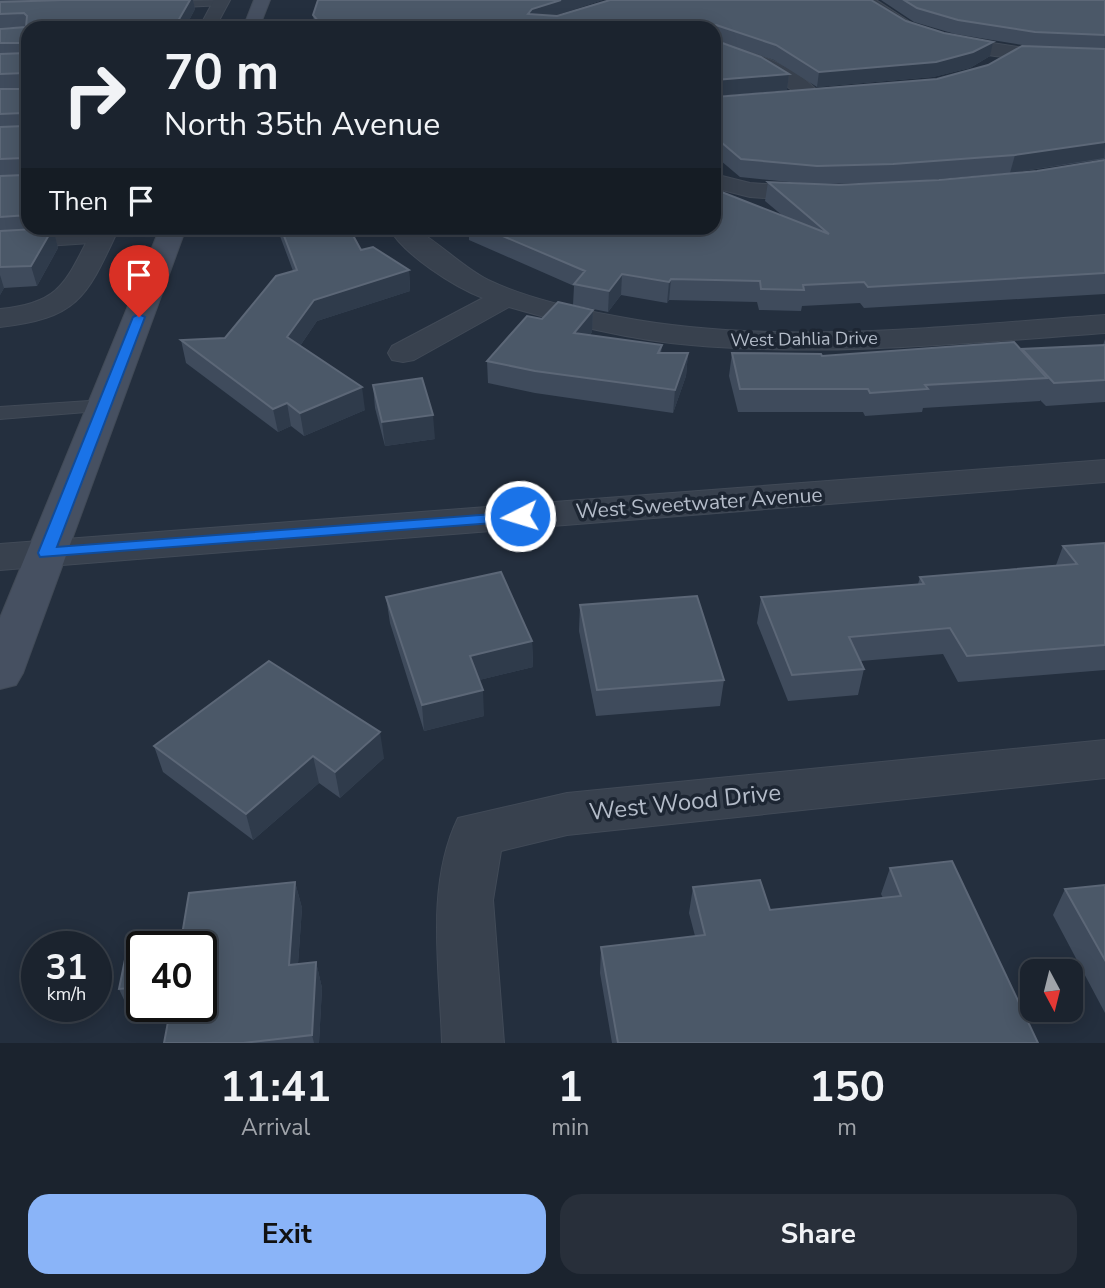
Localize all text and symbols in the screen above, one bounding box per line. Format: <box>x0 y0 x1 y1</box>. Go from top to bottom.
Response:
text: 70 m <box>164 39 279 106</box>
icon: right <box>49 49 140 140</box>
text: North 35th Avenue <box>164 103 440 146</box>
icon: arrive <box>122 182 160 220</box>
text: Then <box>49 184 108 219</box>
pin <box>109 245 169 317</box>
icon: arrive <box>120 256 158 294</box>
street label: West Dahlia Drive <box>730 326 878 352</box>
position arrow <box>483 479 557 553</box>
street label: West Sweetwater Avenue <box>575 480 823 526</box>
street label: West Wood Drive <box>588 776 782 828</box>
speed limit sign: 40 <box>126 931 217 1022</box>
text: 31 <box>45 944 88 991</box>
north arrow <box>1020 959 1083 1022</box>
map controls <box>1020 959 1083 1022</box>
text: km/h <box>47 982 86 1006</box>
text: 11:41 <box>220 1059 331 1116</box>
text: 1 <box>558 1059 583 1116</box>
text: 150 <box>809 1059 885 1116</box>
text: Arrival <box>241 1112 310 1143</box>
text: min <box>551 1112 589 1143</box>
text: m <box>837 1112 857 1143</box>
button: Exit <box>28 1194 546 1274</box>
button: Share <box>560 1194 1077 1274</box>

